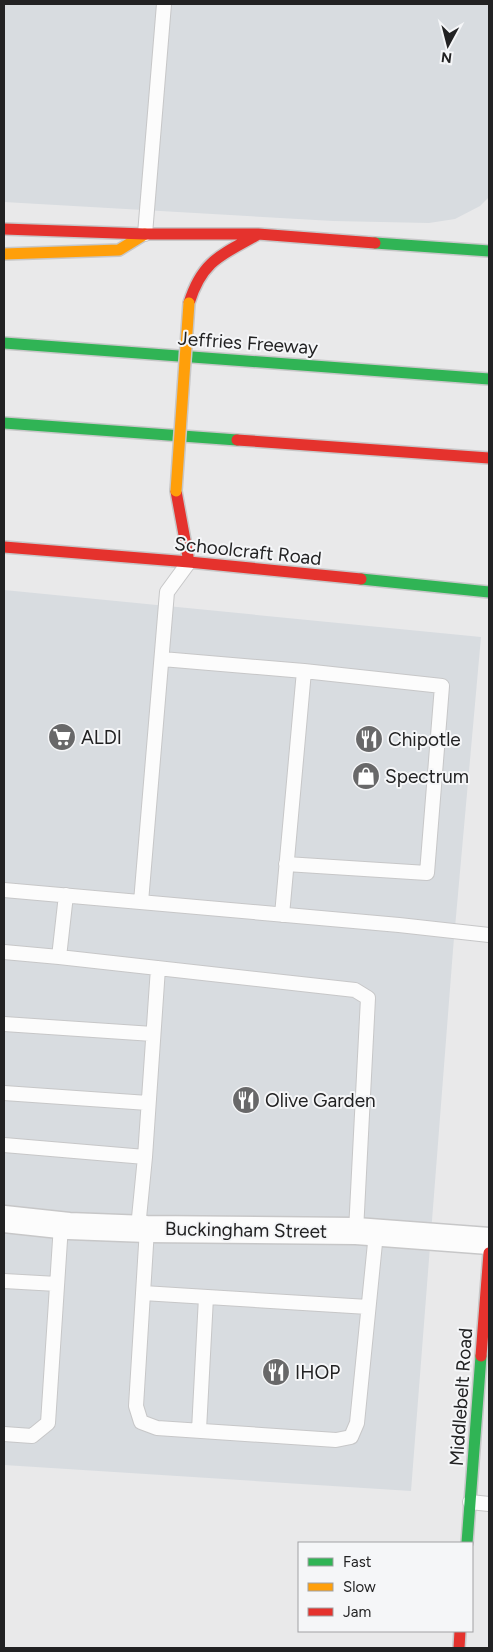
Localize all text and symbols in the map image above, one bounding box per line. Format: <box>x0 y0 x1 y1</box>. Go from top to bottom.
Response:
north arrow <box>423 20 473 70</box>
text: N <box>440 48 453 67</box>
street label: Jeffries Freeway <box>177 327 319 359</box>
street label: Schoolcraft Road <box>173 532 323 570</box>
supermarket icon: ALDI <box>47 722 77 752</box>
restaurant icon: Chipotle <box>354 724 384 754</box>
place label: ALDI <box>81 726 122 749</box>
place label: Chipotle <box>388 728 461 751</box>
shop icon: Spectrum <box>351 761 381 791</box>
place label: Spectrum <box>385 765 469 788</box>
restaurant icon: Olive Garden <box>231 1085 261 1115</box>
place label: Olive Garden <box>265 1089 376 1112</box>
street label: Buckingham Street <box>165 1217 327 1243</box>
street label: Middlebelt Road <box>445 1327 477 1467</box>
restaurant icon: IHOP <box>261 1357 291 1387</box>
place label: IHOP <box>295 1361 340 1384</box>
legend <box>298 1542 473 1632</box>
text: Fast <box>343 1553 372 1571</box>
text: Slow <box>343 1578 376 1596</box>
text: Jam <box>343 1603 371 1621</box>

